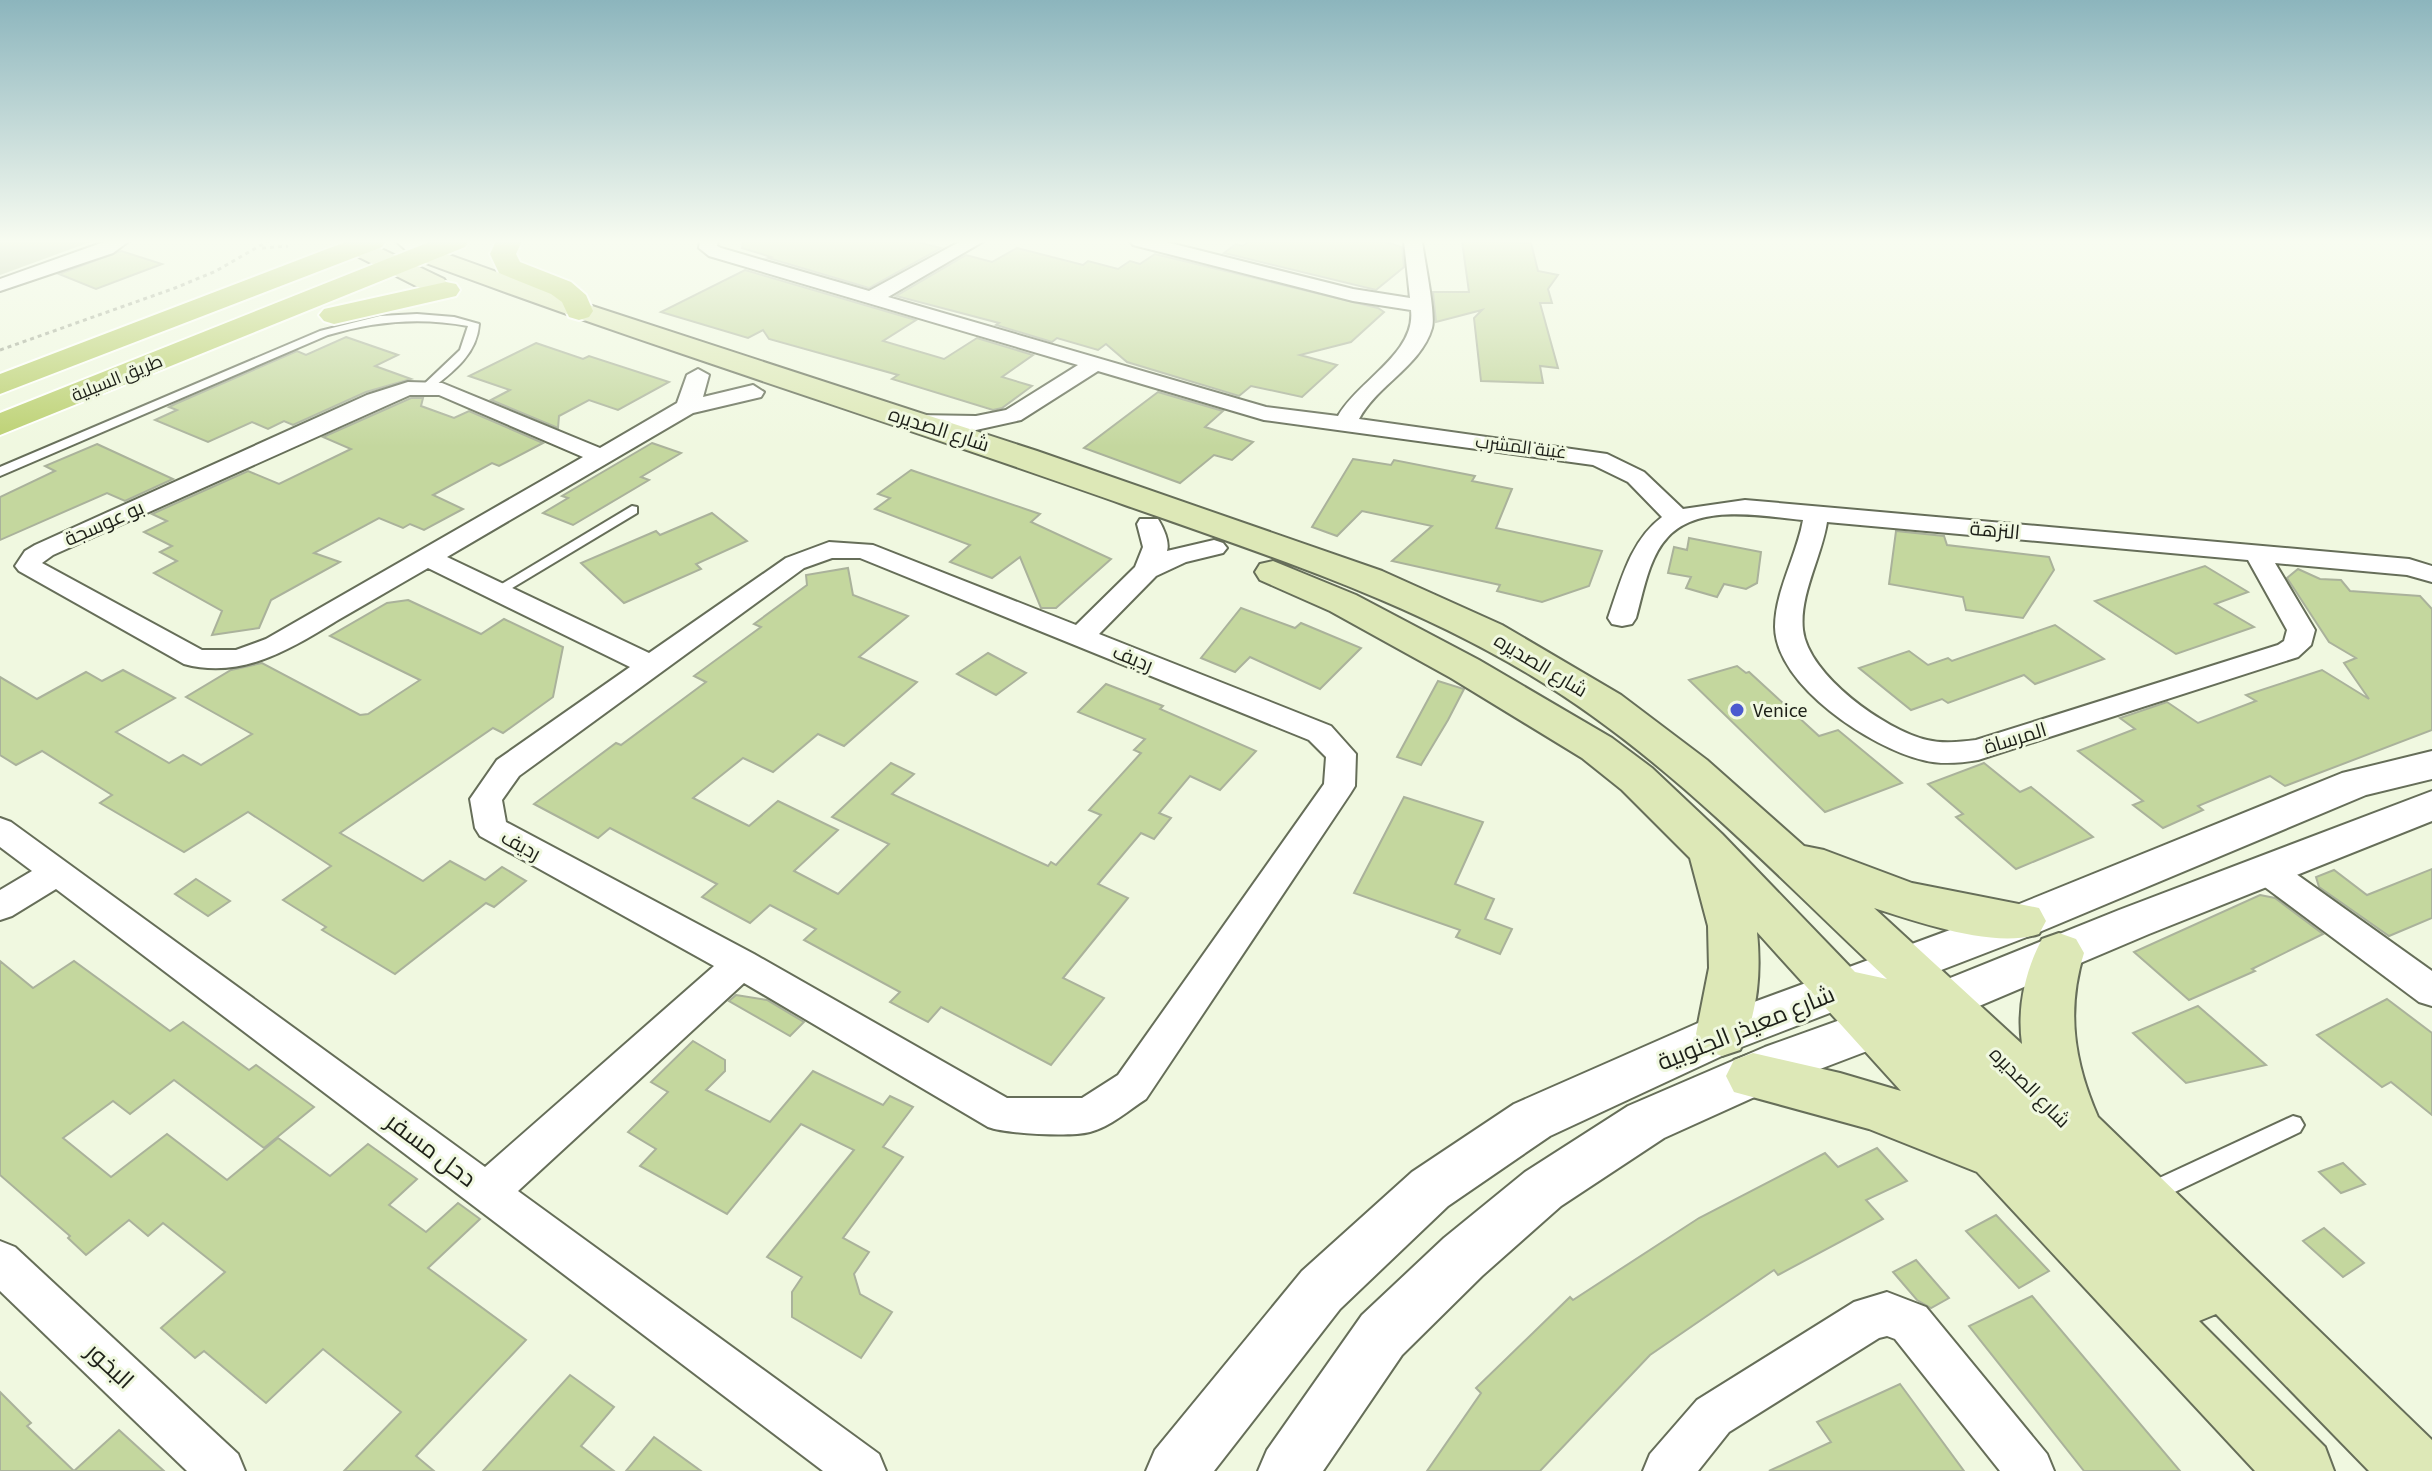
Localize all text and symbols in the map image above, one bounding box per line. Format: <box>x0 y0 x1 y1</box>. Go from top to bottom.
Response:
street label: طريق السيلية <box>68 349 167 408</box>
street label: شارع الصديره <box>885 401 993 459</box>
street label: غينة المشرب <box>1474 429 1568 466</box>
street label: بو عوسجة <box>60 494 149 554</box>
street label: النزهة <box>1969 515 2021 547</box>
street label: شارع الصديره <box>1489 627 1592 705</box>
street label: رديف <box>1108 638 1157 680</box>
place label: Venice <box>1753 697 1807 725</box>
marker: Venice <box>1728 701 1746 719</box>
street label: المرساة <box>1980 716 2050 762</box>
street label: رديف <box>496 824 545 868</box>
street label: شارع معيذر الجنوبية <box>1652 977 1840 1080</box>
street label: شارع الصديره <box>1982 1041 2076 1135</box>
street label: دحل مسفر <box>377 1104 483 1196</box>
street label: البخور <box>76 1334 142 1398</box>

